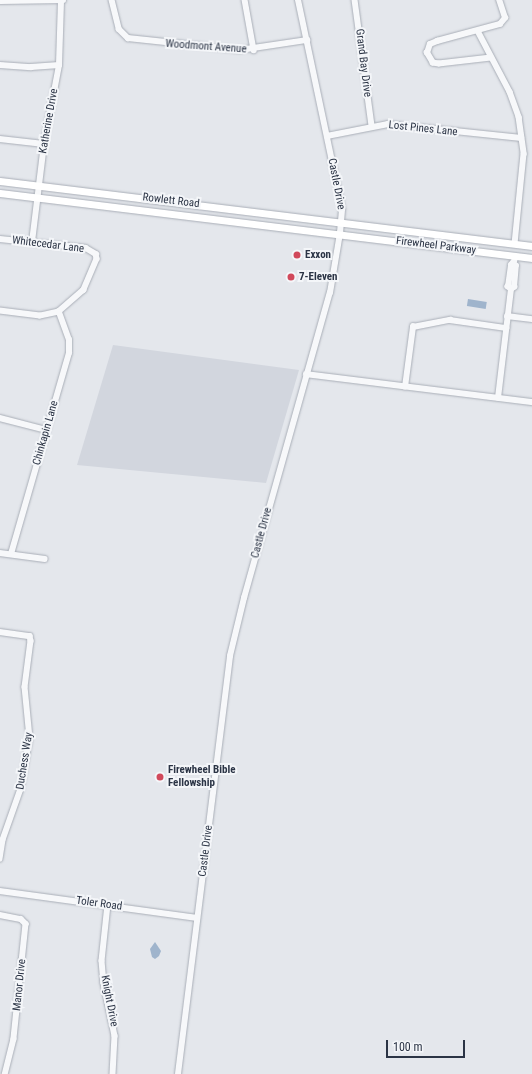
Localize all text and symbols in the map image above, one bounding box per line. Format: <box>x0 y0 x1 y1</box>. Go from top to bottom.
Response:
street label: Grand Bay Drive <box>352 28 374 98</box>
street label: Woodmont Avenue <box>165 38 247 56</box>
street label: Katherine Drive <box>37 87 61 155</box>
street label: Lost Pines Lane <box>388 119 458 139</box>
street label: Castle Drive <box>325 157 347 211</box>
street label: Rowlett Road <box>142 191 200 211</box>
street label: Whitecedar Lane <box>11 234 85 256</box>
street label: Firewheel Parkway <box>395 235 477 257</box>
place label: Exxon <box>305 248 331 262</box>
marker: Exxon <box>292 250 302 260</box>
place label: 7-Eleven <box>299 270 337 284</box>
marker: 7-Eleven <box>286 272 296 282</box>
street label: Chinkapin Lane <box>31 399 61 467</box>
street label: Castle Drive <box>249 506 275 560</box>
street label: Duchess Way <box>14 731 36 791</box>
place label: Firewheel Bible Fellowship <box>168 764 235 790</box>
marker: Firewheel Bible Fellowship <box>155 772 165 782</box>
street label: Castle Drive <box>196 824 216 878</box>
street label: Toler Road <box>75 894 123 914</box>
street label: Manor Drive <box>11 958 29 1012</box>
street label: Knight Drive <box>98 974 120 1028</box>
scale bar <box>388 1032 467 1058</box>
text: 100 m <box>393 1040 423 1054</box>

